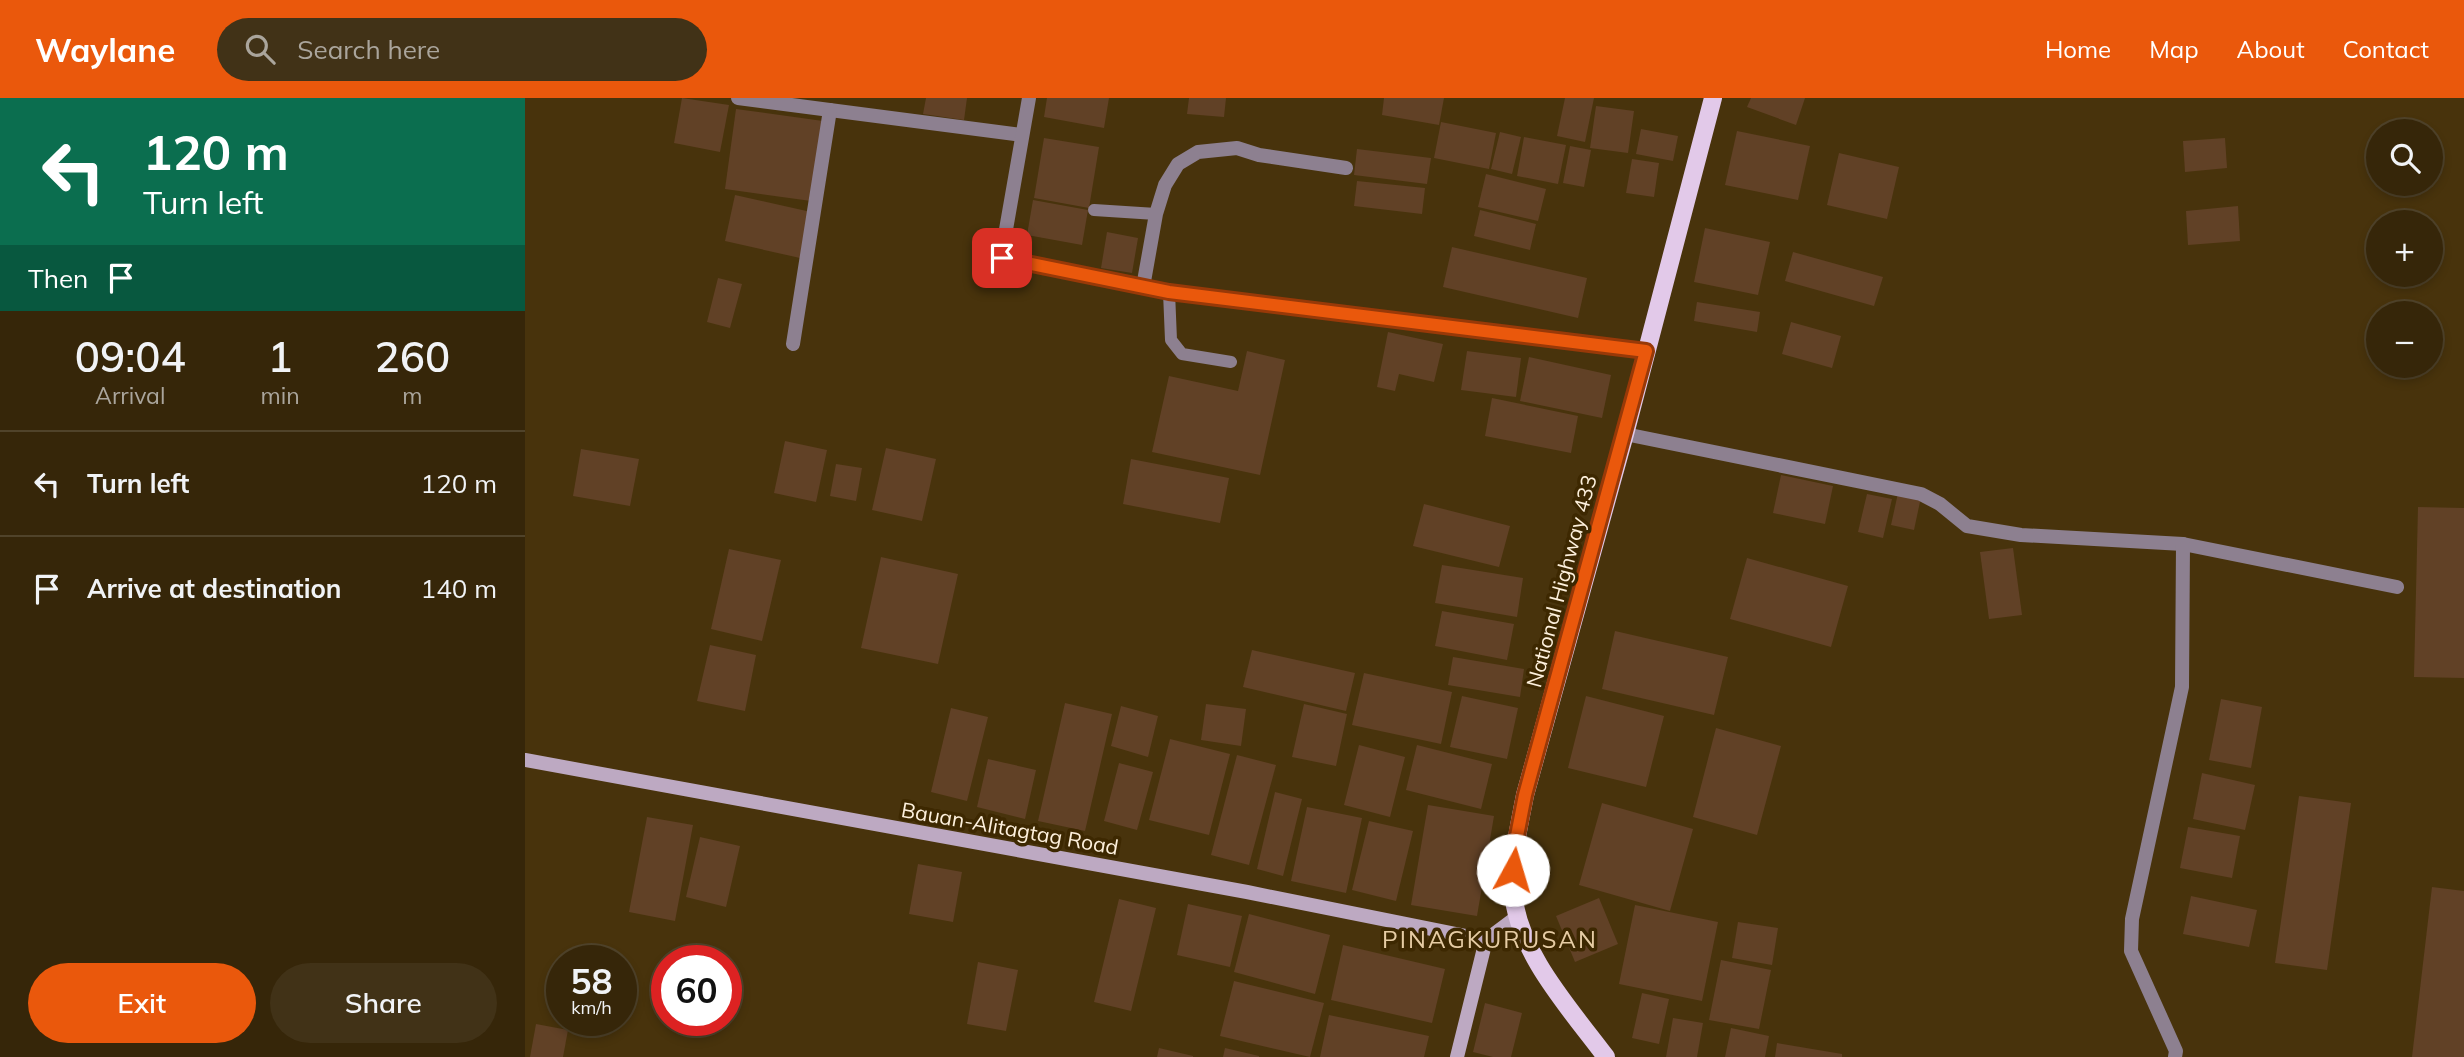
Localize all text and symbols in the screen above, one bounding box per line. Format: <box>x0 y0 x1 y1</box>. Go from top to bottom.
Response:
search box <box>217 18 707 81</box>
text: Waylane <box>35 29 175 70</box>
icon: search <box>241 30 279 68</box>
text: Search here <box>297 33 440 66</box>
text: Home <box>2045 34 2111 64</box>
text: Map <box>2149 34 2199 64</box>
text: About <box>2237 34 2305 64</box>
text: Contact <box>2343 34 2429 64</box>
map controls <box>2366 119 2443 378</box>
button: search <box>2366 119 2443 196</box>
text: 120 m <box>143 121 289 182</box>
icon: left <box>28 126 119 217</box>
text: Turn left <box>143 182 263 222</box>
button: + <box>2366 210 2443 287</box>
pin <box>972 228 1032 288</box>
icon: arrive <box>983 239 1021 277</box>
icon: arrive <box>102 259 140 297</box>
text: Then <box>28 262 88 295</box>
button: − <box>2366 301 2443 378</box>
text: 09:04 <box>75 330 186 383</box>
text: 1 <box>267 330 293 383</box>
text: 260 <box>375 330 450 383</box>
text: Arrival <box>95 381 165 410</box>
text: min <box>260 381 300 410</box>
text: m <box>402 381 422 410</box>
icon: left <box>28 465 66 503</box>
text: Turn left <box>87 467 189 500</box>
text: 120 m <box>421 467 497 500</box>
street label: National Highway 433 <box>1520 472 1602 690</box>
icon: arrive <box>28 570 66 608</box>
text: Arrive at destination <box>87 572 342 605</box>
text: 140 m <box>421 572 497 605</box>
street label: Bauan-Alitagtag Road <box>899 796 1121 860</box>
position arrow <box>1476 833 1550 907</box>
district label: PINAGKURUSAN <box>1382 924 1598 954</box>
speed limit sign: 60 <box>651 945 742 1036</box>
text: 58 <box>570 959 613 1003</box>
button: Exit <box>28 963 256 1043</box>
button: Share <box>270 963 497 1043</box>
text: km/h <box>571 996 612 1019</box>

